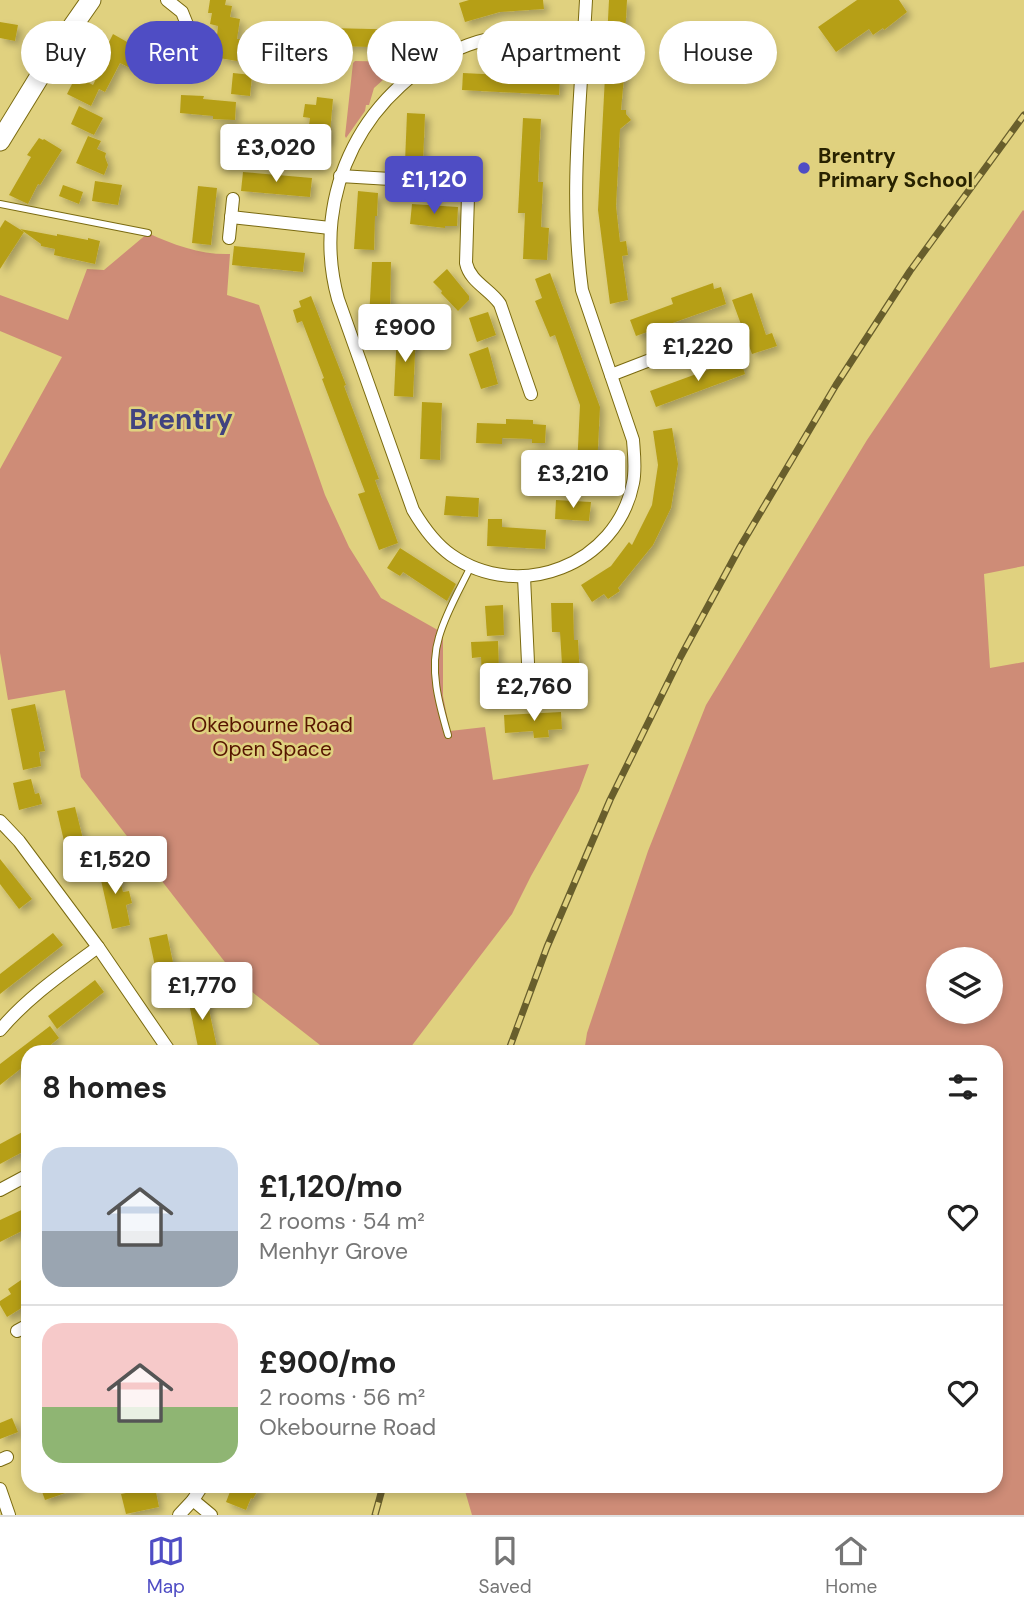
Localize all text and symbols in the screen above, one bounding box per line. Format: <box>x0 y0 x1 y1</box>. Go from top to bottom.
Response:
chip: Buy <box>21 21 111 84</box>
chip: Rent <box>125 21 223 84</box>
chip: Filters <box>237 21 353 84</box>
chip: New <box>367 21 463 84</box>
chip: Apartment <box>477 21 645 84</box>
chip: House <box>659 21 777 84</box>
pin: £3,020 <box>219 124 333 184</box>
text: £3,020 <box>236 132 316 162</box>
place label: Brentry Primary School <box>818 142 973 194</box>
pin: £1,120 <box>377 156 491 216</box>
marker: Brentry Primary School <box>796 160 812 176</box>
text: £1,120 <box>401 164 467 194</box>
pin: £900 <box>364 304 446 364</box>
text: £900 <box>374 312 436 342</box>
pin: £1,220 <box>641 324 755 383</box>
text: £1,220 <box>662 331 734 361</box>
district label: Brentry <box>129 401 233 438</box>
pin: £3,210 <box>516 450 630 510</box>
text: £3,210 <box>537 458 609 488</box>
pin: £2,760 <box>477 664 591 723</box>
text: £2,760 <box>496 671 572 701</box>
park label: Okebourne Road Open Space <box>191 711 353 763</box>
pin: £1,520 <box>58 836 172 896</box>
text: £1,520 <box>79 844 151 874</box>
map controls <box>926 947 1003 1024</box>
button: layers <box>926 947 1003 1024</box>
pin: £1,770 <box>145 962 259 1022</box>
text: £1,770 <box>167 970 237 1000</box>
text: 8 homes <box>42 1068 167 1107</box>
icon: filters <box>944 1068 982 1106</box>
text: £1,120/mo <box>259 1167 403 1206</box>
icon: home <box>98 1175 182 1259</box>
icon: heart <box>944 1198 982 1236</box>
text: 2 rooms · 54 m² <box>259 1206 425 1236</box>
text: Menhyr Grove <box>259 1236 408 1266</box>
text: £900/mo <box>259 1343 397 1382</box>
icon: home <box>98 1351 182 1435</box>
icon: heart <box>944 1374 982 1412</box>
text: 2 rooms · 56 m² <box>259 1382 425 1412</box>
text: Okebourne Road <box>259 1412 436 1442</box>
tab: Map <box>147 1532 185 1599</box>
tab: Saved <box>479 1532 532 1599</box>
tab: Home <box>825 1532 877 1599</box>

